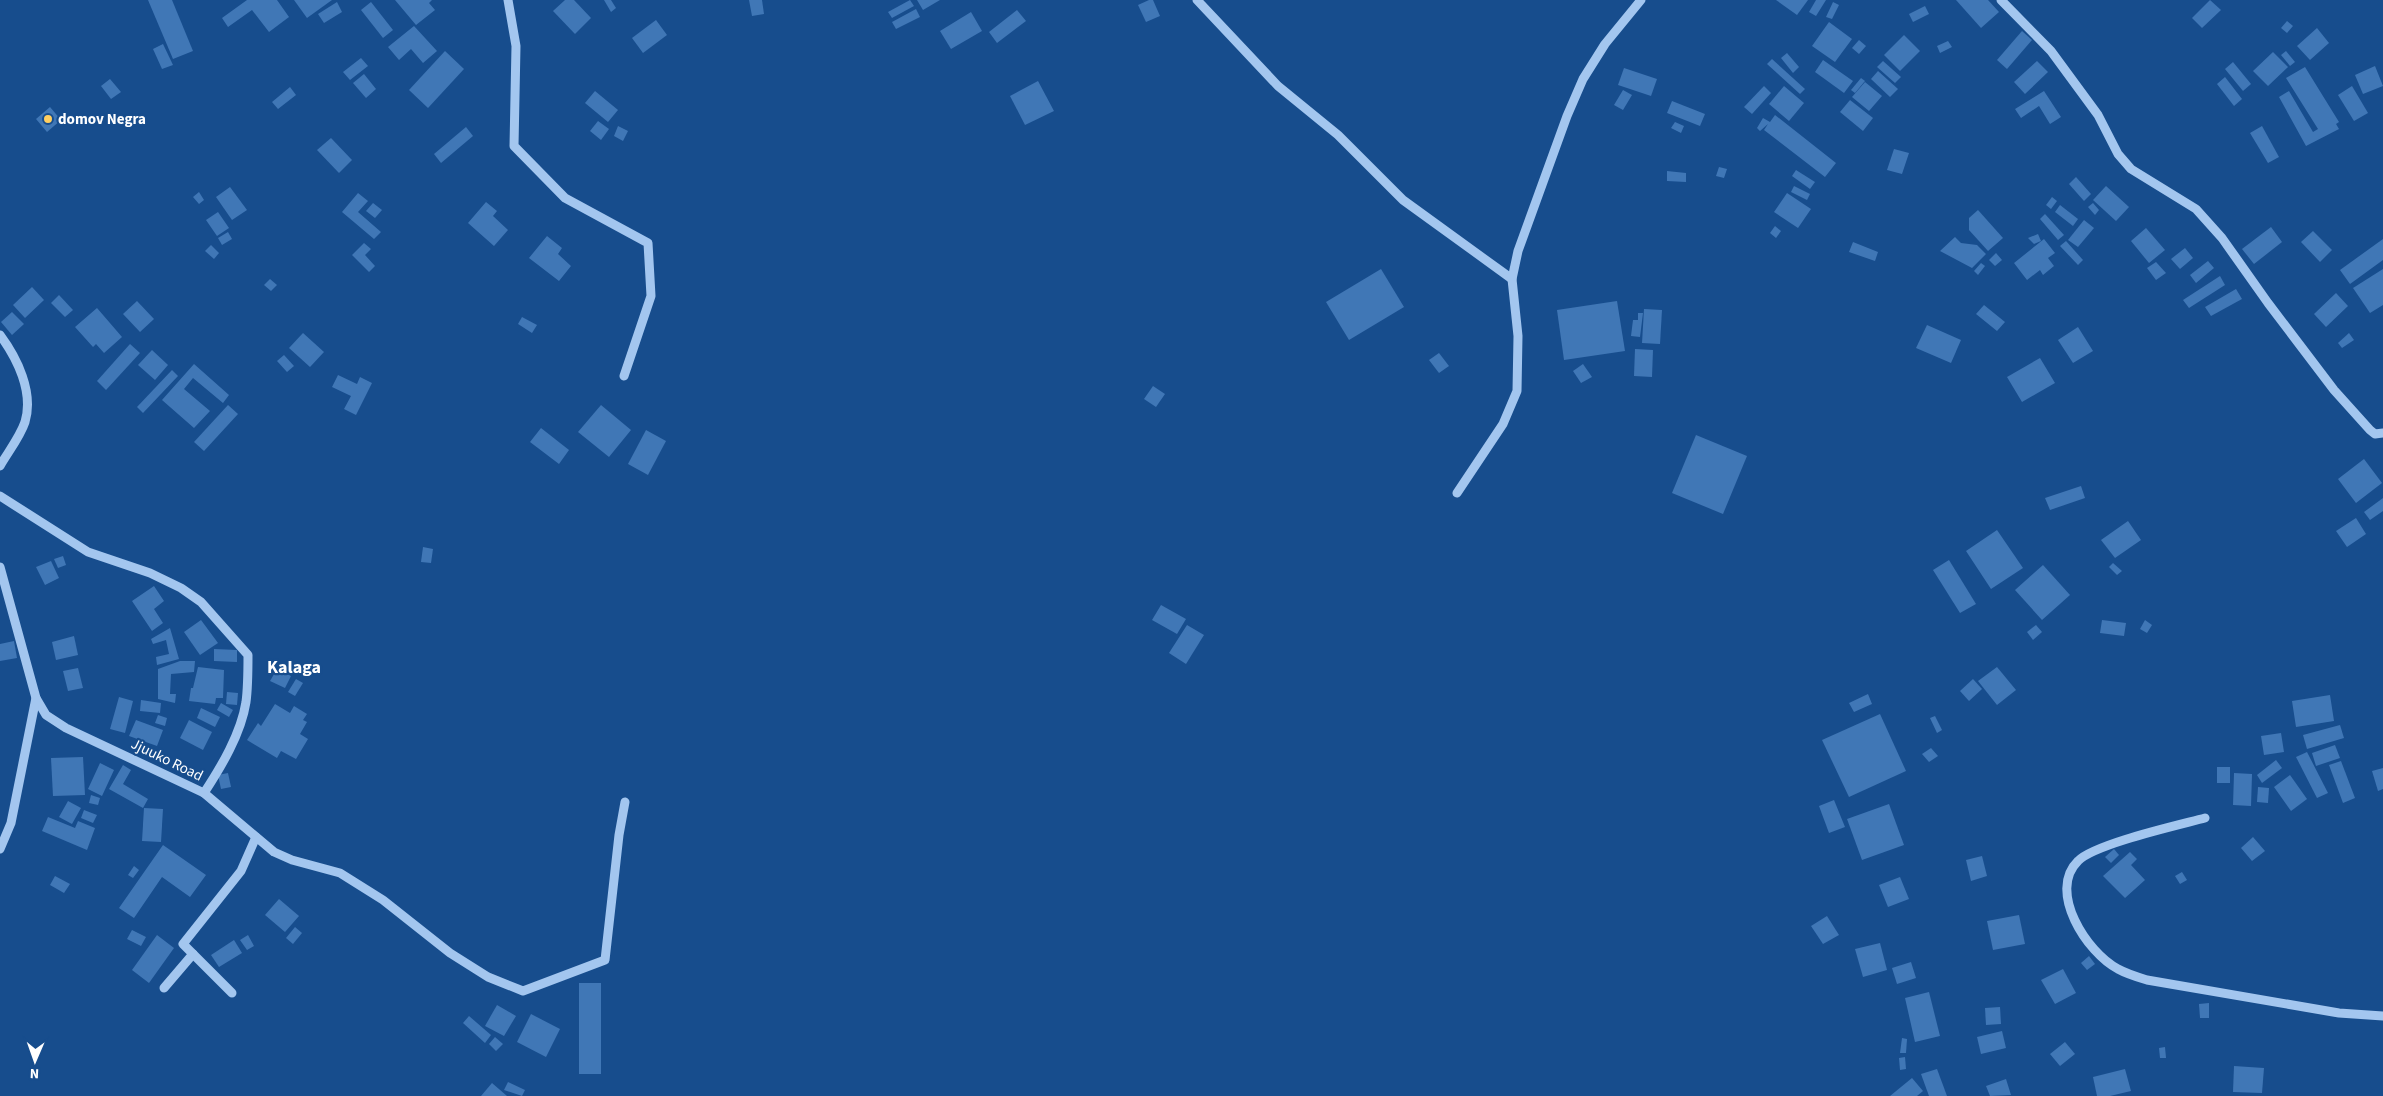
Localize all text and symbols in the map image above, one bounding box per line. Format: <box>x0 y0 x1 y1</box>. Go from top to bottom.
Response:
place label: domov Negra <box>58 109 146 130</box>
marker: domov Negra <box>42 113 54 125</box>
district label: Kalaga <box>267 655 321 680</box>
street label: Jjuuko Road <box>127 734 207 786</box>
north arrow <box>10 1036 60 1086</box>
text: N <box>30 1063 40 1083</box>

